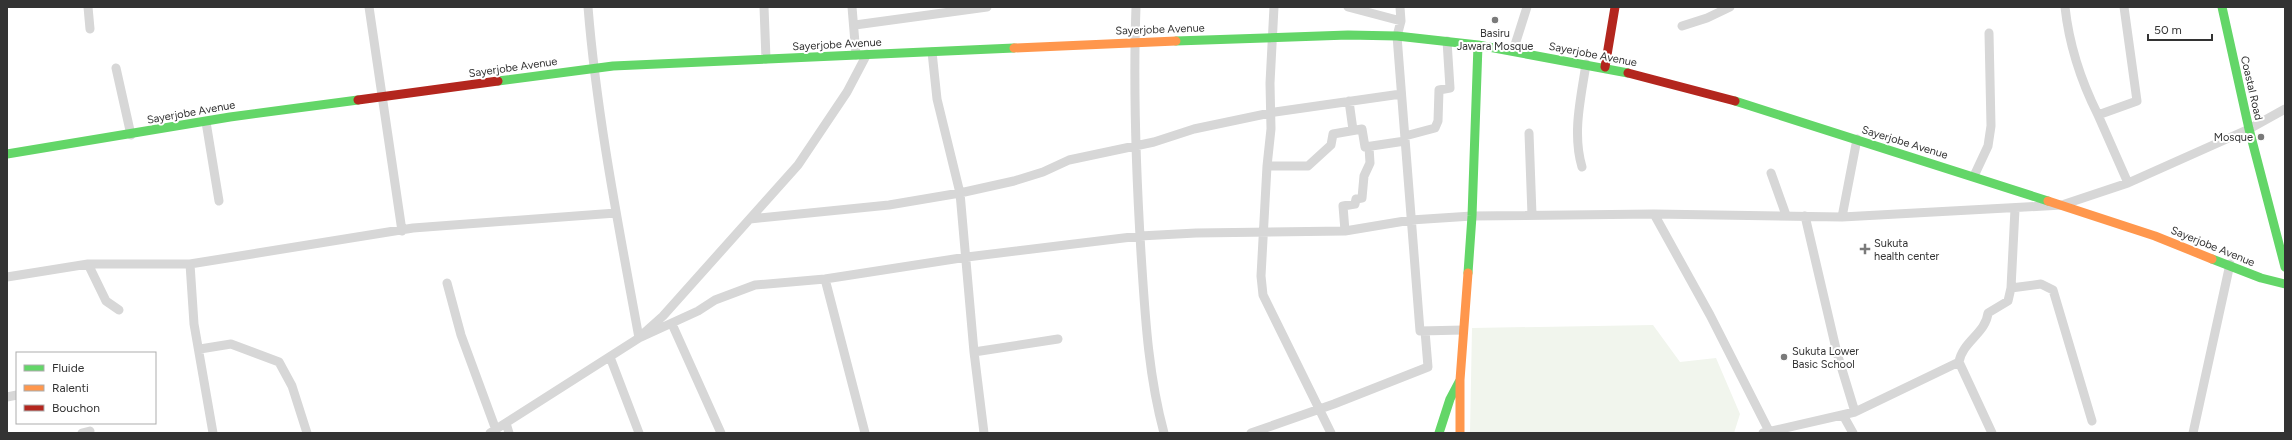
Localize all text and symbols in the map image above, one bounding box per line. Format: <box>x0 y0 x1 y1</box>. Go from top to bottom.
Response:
marker: Basiru Jawara Mosque <box>1490 15 1500 25</box>
scale bar <box>2148 16 2212 42</box>
street label: Sayerjobe Avenue <box>1115 21 1205 38</box>
text: 50 m <box>2154 23 2182 37</box>
place label: Basiru Jawara Mosque <box>1457 27 1533 53</box>
street label: Sayerjobe Avenue <box>792 36 882 53</box>
street label: Sayerjobe Avenue <box>1548 40 1638 69</box>
street label: Sayerjobe Avenue <box>468 55 558 80</box>
street label: Coastal Road <box>2238 55 2265 121</box>
street label: Sayerjobe Avenue <box>146 98 236 127</box>
street label: Sayerjobe Avenue <box>1860 123 1949 162</box>
place label: Mosque <box>2214 131 2253 144</box>
marker: Mosque <box>2256 132 2266 142</box>
street label: Sayerjobe Avenue <box>2169 224 2257 269</box>
place label: Sukuta health center <box>1874 237 1939 263</box>
marker: Sukuta health center <box>1859 243 1871 255</box>
place label: Sukuta Lower Basic School <box>1792 345 1859 371</box>
legend <box>16 352 156 424</box>
marker: Sukuta Lower Basic School <box>1779 352 1789 362</box>
text: Fluide <box>52 361 85 375</box>
text: Ralenti <box>52 381 89 395</box>
text: Bouchon <box>52 401 100 415</box>

